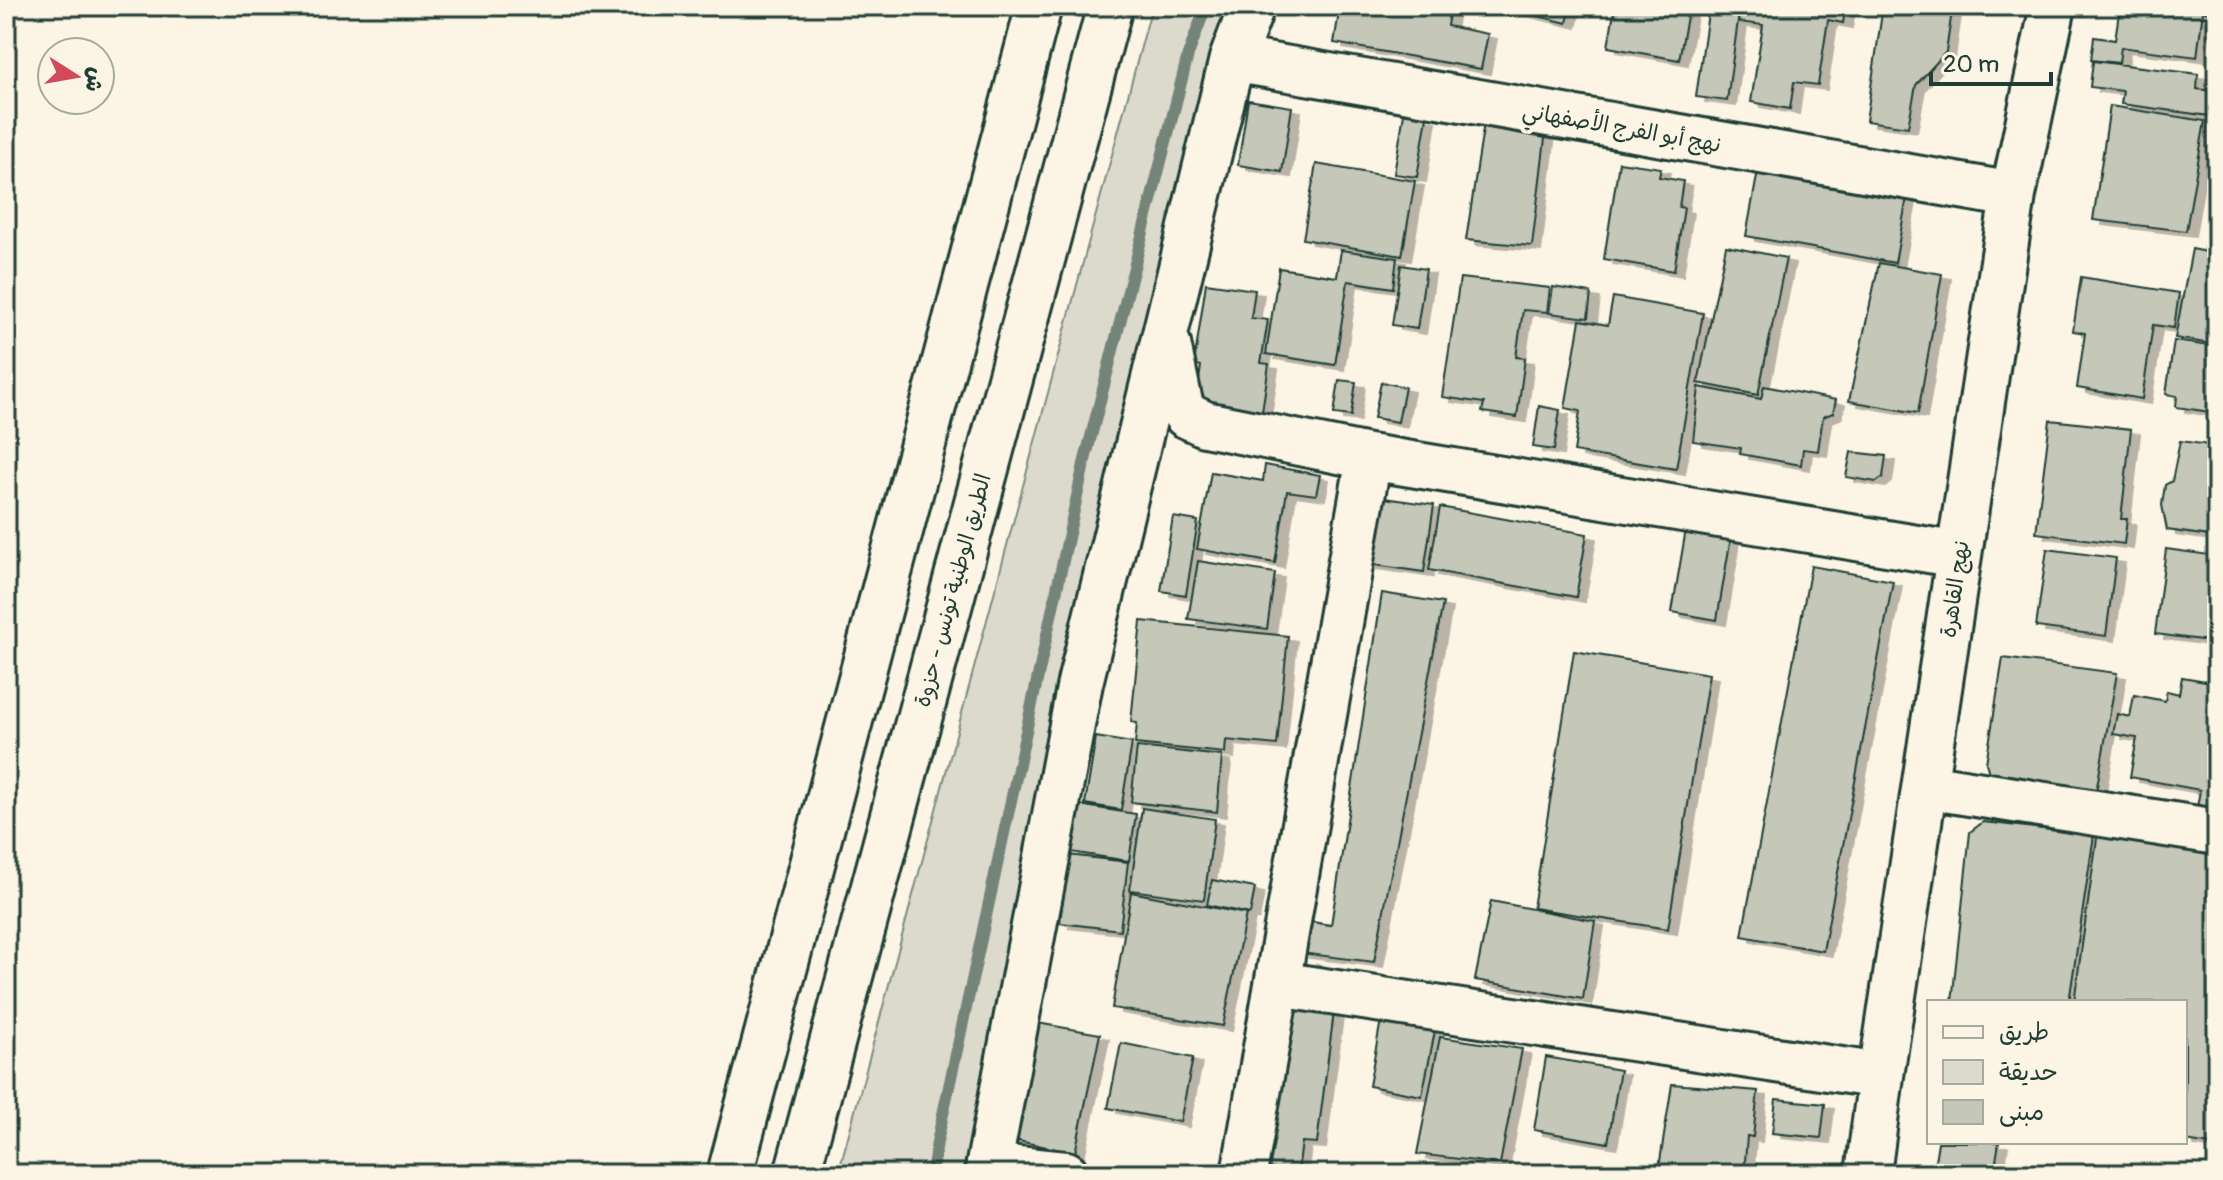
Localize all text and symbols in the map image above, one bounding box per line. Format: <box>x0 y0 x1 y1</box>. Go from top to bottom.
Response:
north arrow <box>36 36 116 116</box>
scale bar <box>1931 36 2051 86</box>
text: 20 m <box>1943 50 1999 79</box>
text: ش <box>79 65 111 94</box>
street label: نهج أبو الفرج الأصفهاني <box>1519 95 1724 164</box>
street label: الطريق الوطنية تونس - حزوة <box>908 471 998 710</box>
street label: نهج القاهرة <box>1934 539 1977 640</box>
legend <box>1927 1000 2187 1144</box>
text: طريق <box>1999 1018 2049 1047</box>
text: حديقة <box>1999 1058 2058 1087</box>
text: مبنى <box>1999 1098 2044 1127</box>

